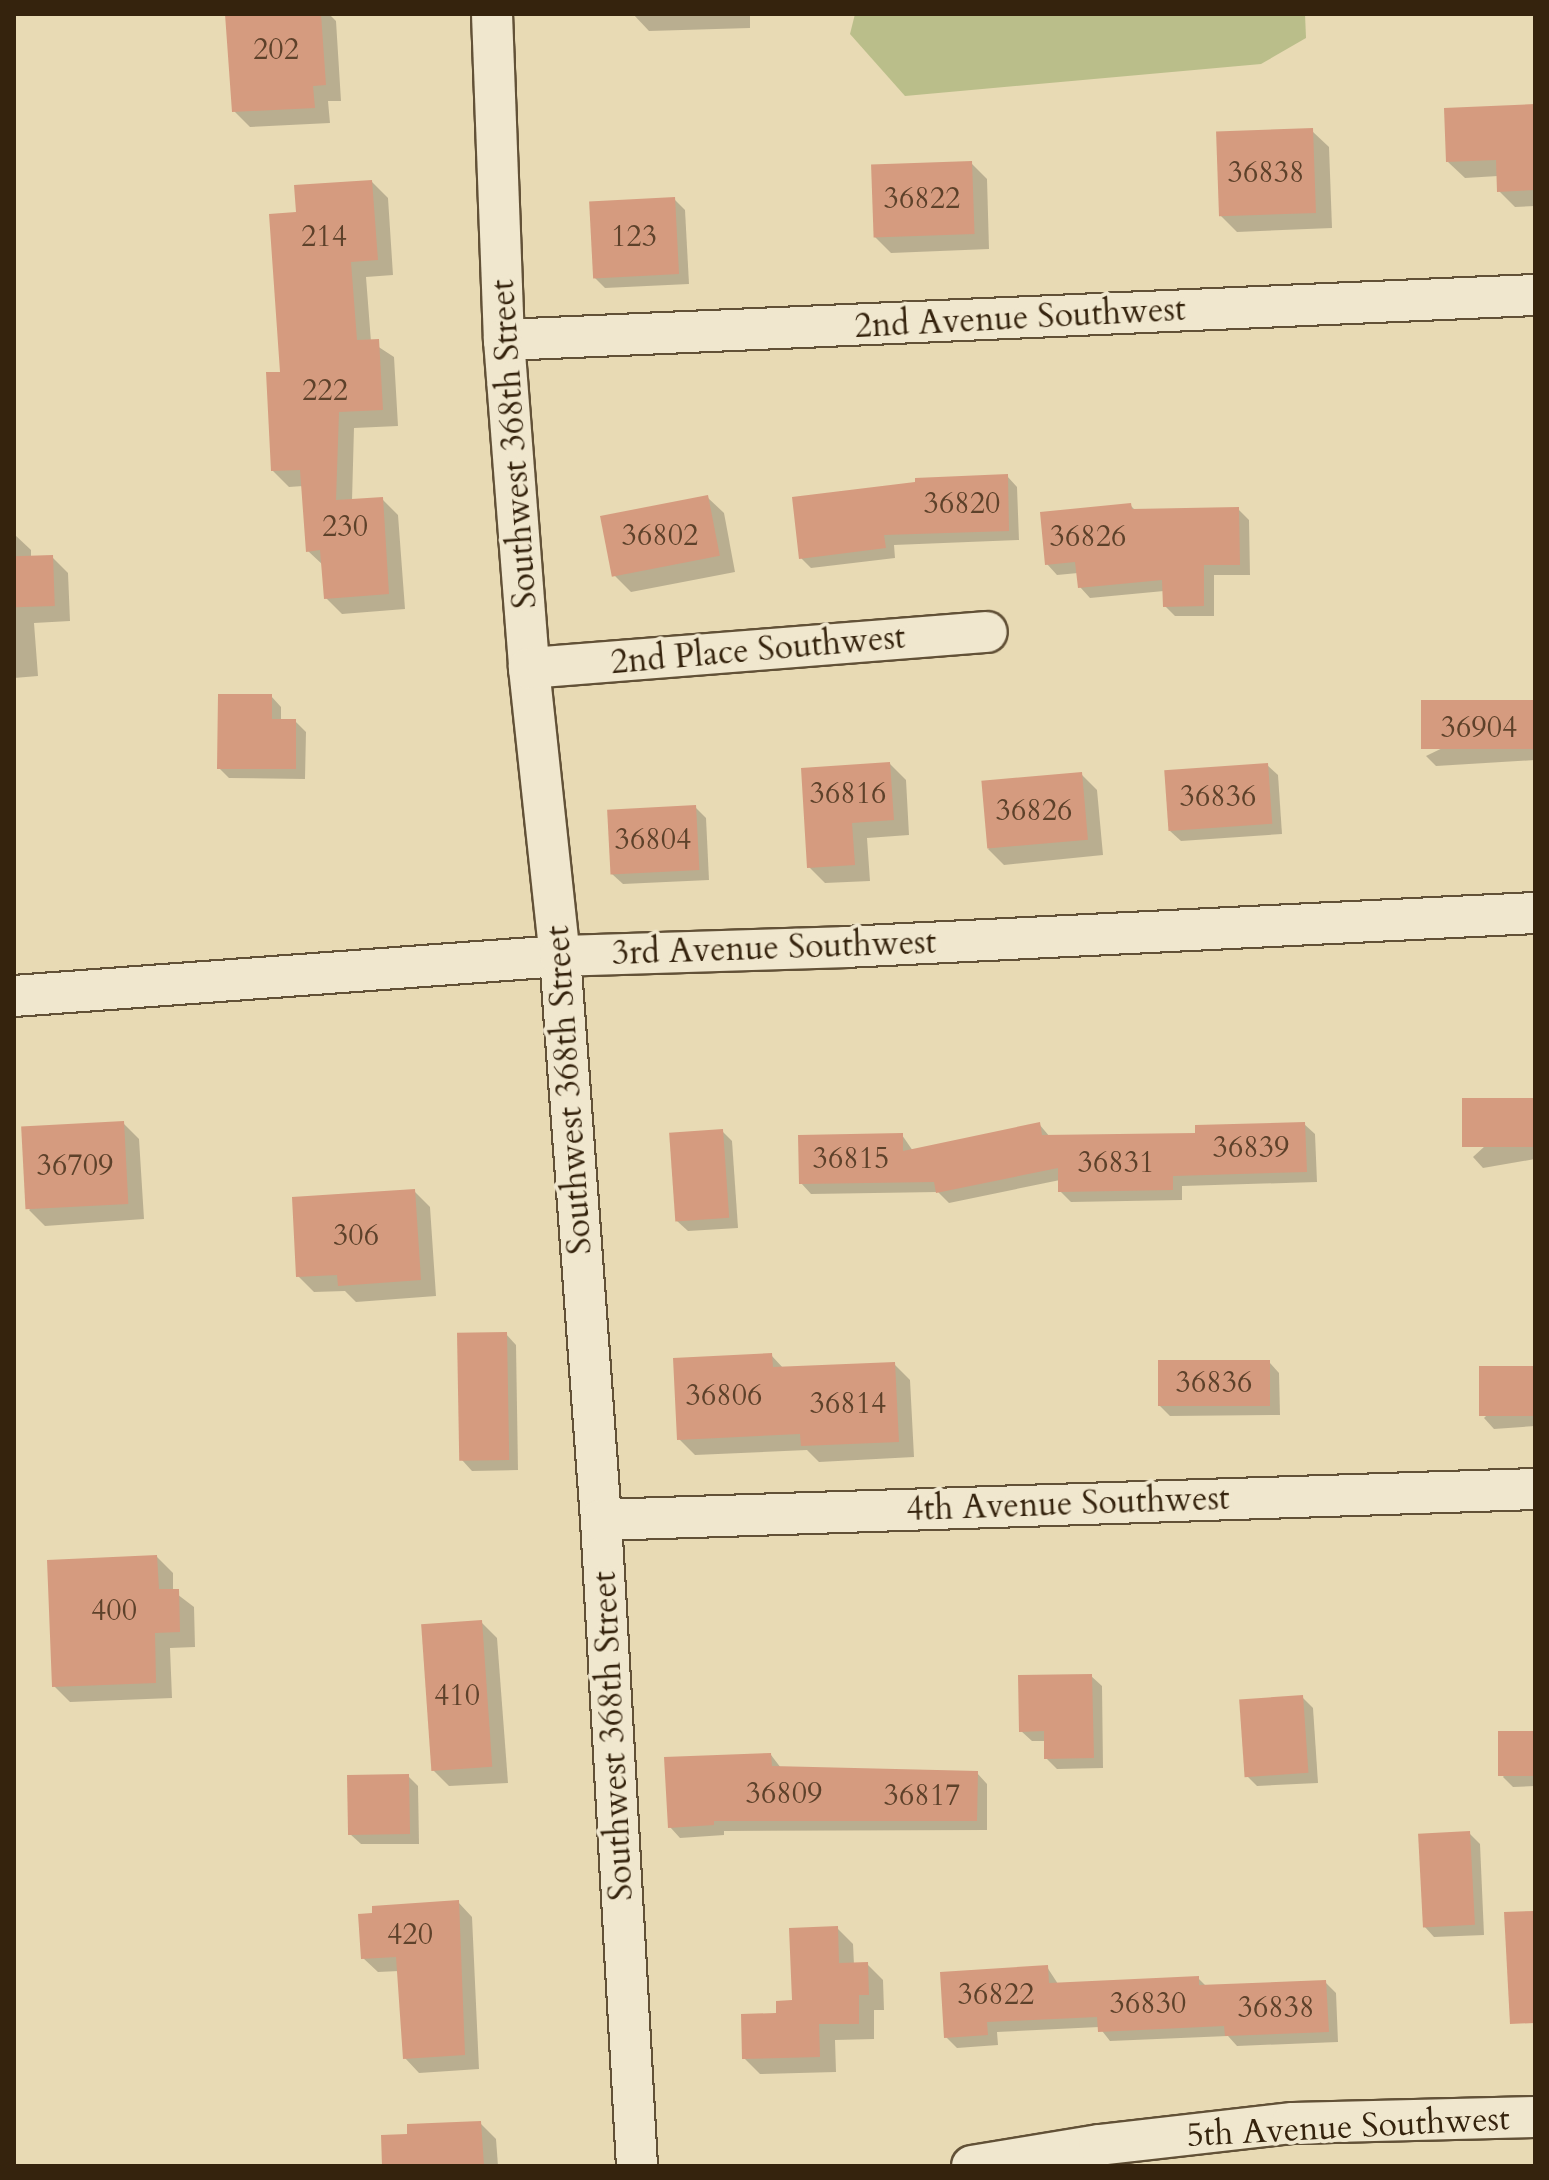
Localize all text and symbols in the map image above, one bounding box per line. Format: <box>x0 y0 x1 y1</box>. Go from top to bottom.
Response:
house number: 202 <box>253 32 299 68</box>
house number: 36838 <box>1228 155 1304 191</box>
house number: 36822 <box>884 181 960 217</box>
house number: 214 <box>301 219 347 255</box>
house number: 123 <box>611 219 657 255</box>
street label: Southwest 368th Street <box>482 278 546 610</box>
street label: 2nd Avenue Southwest <box>853 289 1187 347</box>
house number: 222 <box>302 373 348 409</box>
house number: 36820 <box>924 486 1000 522</box>
house number: 230 <box>322 509 368 545</box>
house number: 36802 <box>622 518 698 554</box>
house number: 36826 <box>1050 519 1126 555</box>
street label: 2nd Place Southwest <box>609 617 907 683</box>
house number: 36904 <box>1441 710 1517 746</box>
house number: 36816 <box>810 776 886 812</box>
house number: 36836 <box>1180 779 1256 815</box>
house number: 36826 <box>996 793 1072 829</box>
house number: 36804 <box>615 822 691 858</box>
street label: 3rd Avenue Southwest <box>611 922 937 974</box>
street label: Southwest 368th Street <box>537 924 601 1256</box>
house number: 36839 <box>1213 1130 1289 1166</box>
house number: 36815 <box>813 1141 889 1177</box>
house number: 36831 <box>1078 1145 1154 1181</box>
house number: 36709 <box>37 1148 113 1184</box>
house number: 306 <box>333 1218 379 1254</box>
house number: 36836 <box>1176 1365 1252 1401</box>
house number: 36806 <box>686 1378 762 1414</box>
house number: 36814 <box>810 1386 886 1422</box>
street label: 4th Avenue Southwest <box>906 1478 1230 1530</box>
street label: Southwest 368th Street <box>584 1570 642 1902</box>
house number: 400 <box>91 1593 137 1629</box>
house number: 410 <box>434 1678 480 1714</box>
house number: 36809 <box>746 1776 822 1812</box>
house number: 36817 <box>884 1778 960 1814</box>
house number: 420 <box>387 1917 433 1953</box>
house number: 36822 <box>958 1977 1034 2013</box>
house number: 36830 <box>1110 1986 1186 2022</box>
house number: 36838 <box>1238 1990 1314 2026</box>
street label: 5th Avenue Southwest <box>1185 2098 1511 2156</box>

